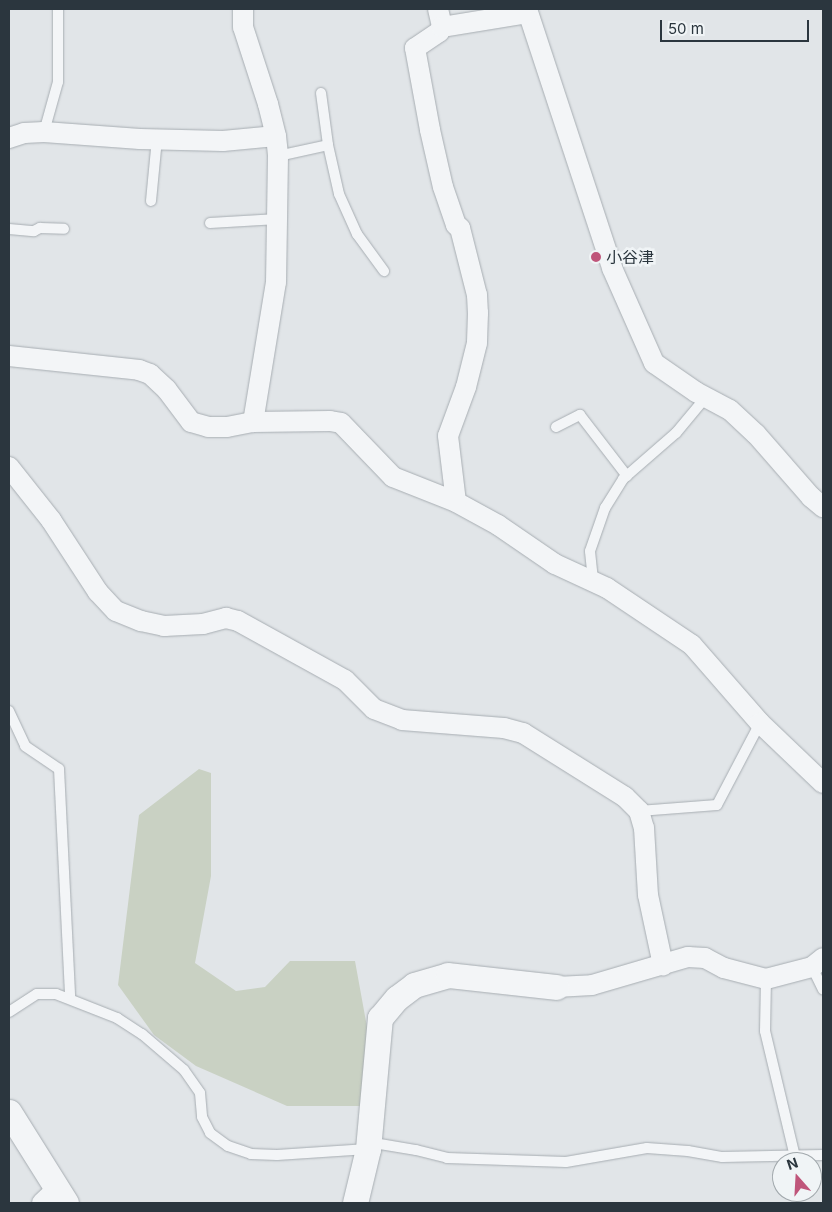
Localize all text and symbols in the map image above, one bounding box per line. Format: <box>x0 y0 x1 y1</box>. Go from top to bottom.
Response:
scale bar <box>662 10 811 42</box>
text: 50 m <box>668 19 704 38</box>
place label: 小谷津 <box>606 247 654 267</box>
marker: 小谷津 <box>590 251 602 263</box>
north arrow <box>772 1152 822 1202</box>
text: N <box>784 1154 800 1173</box>

